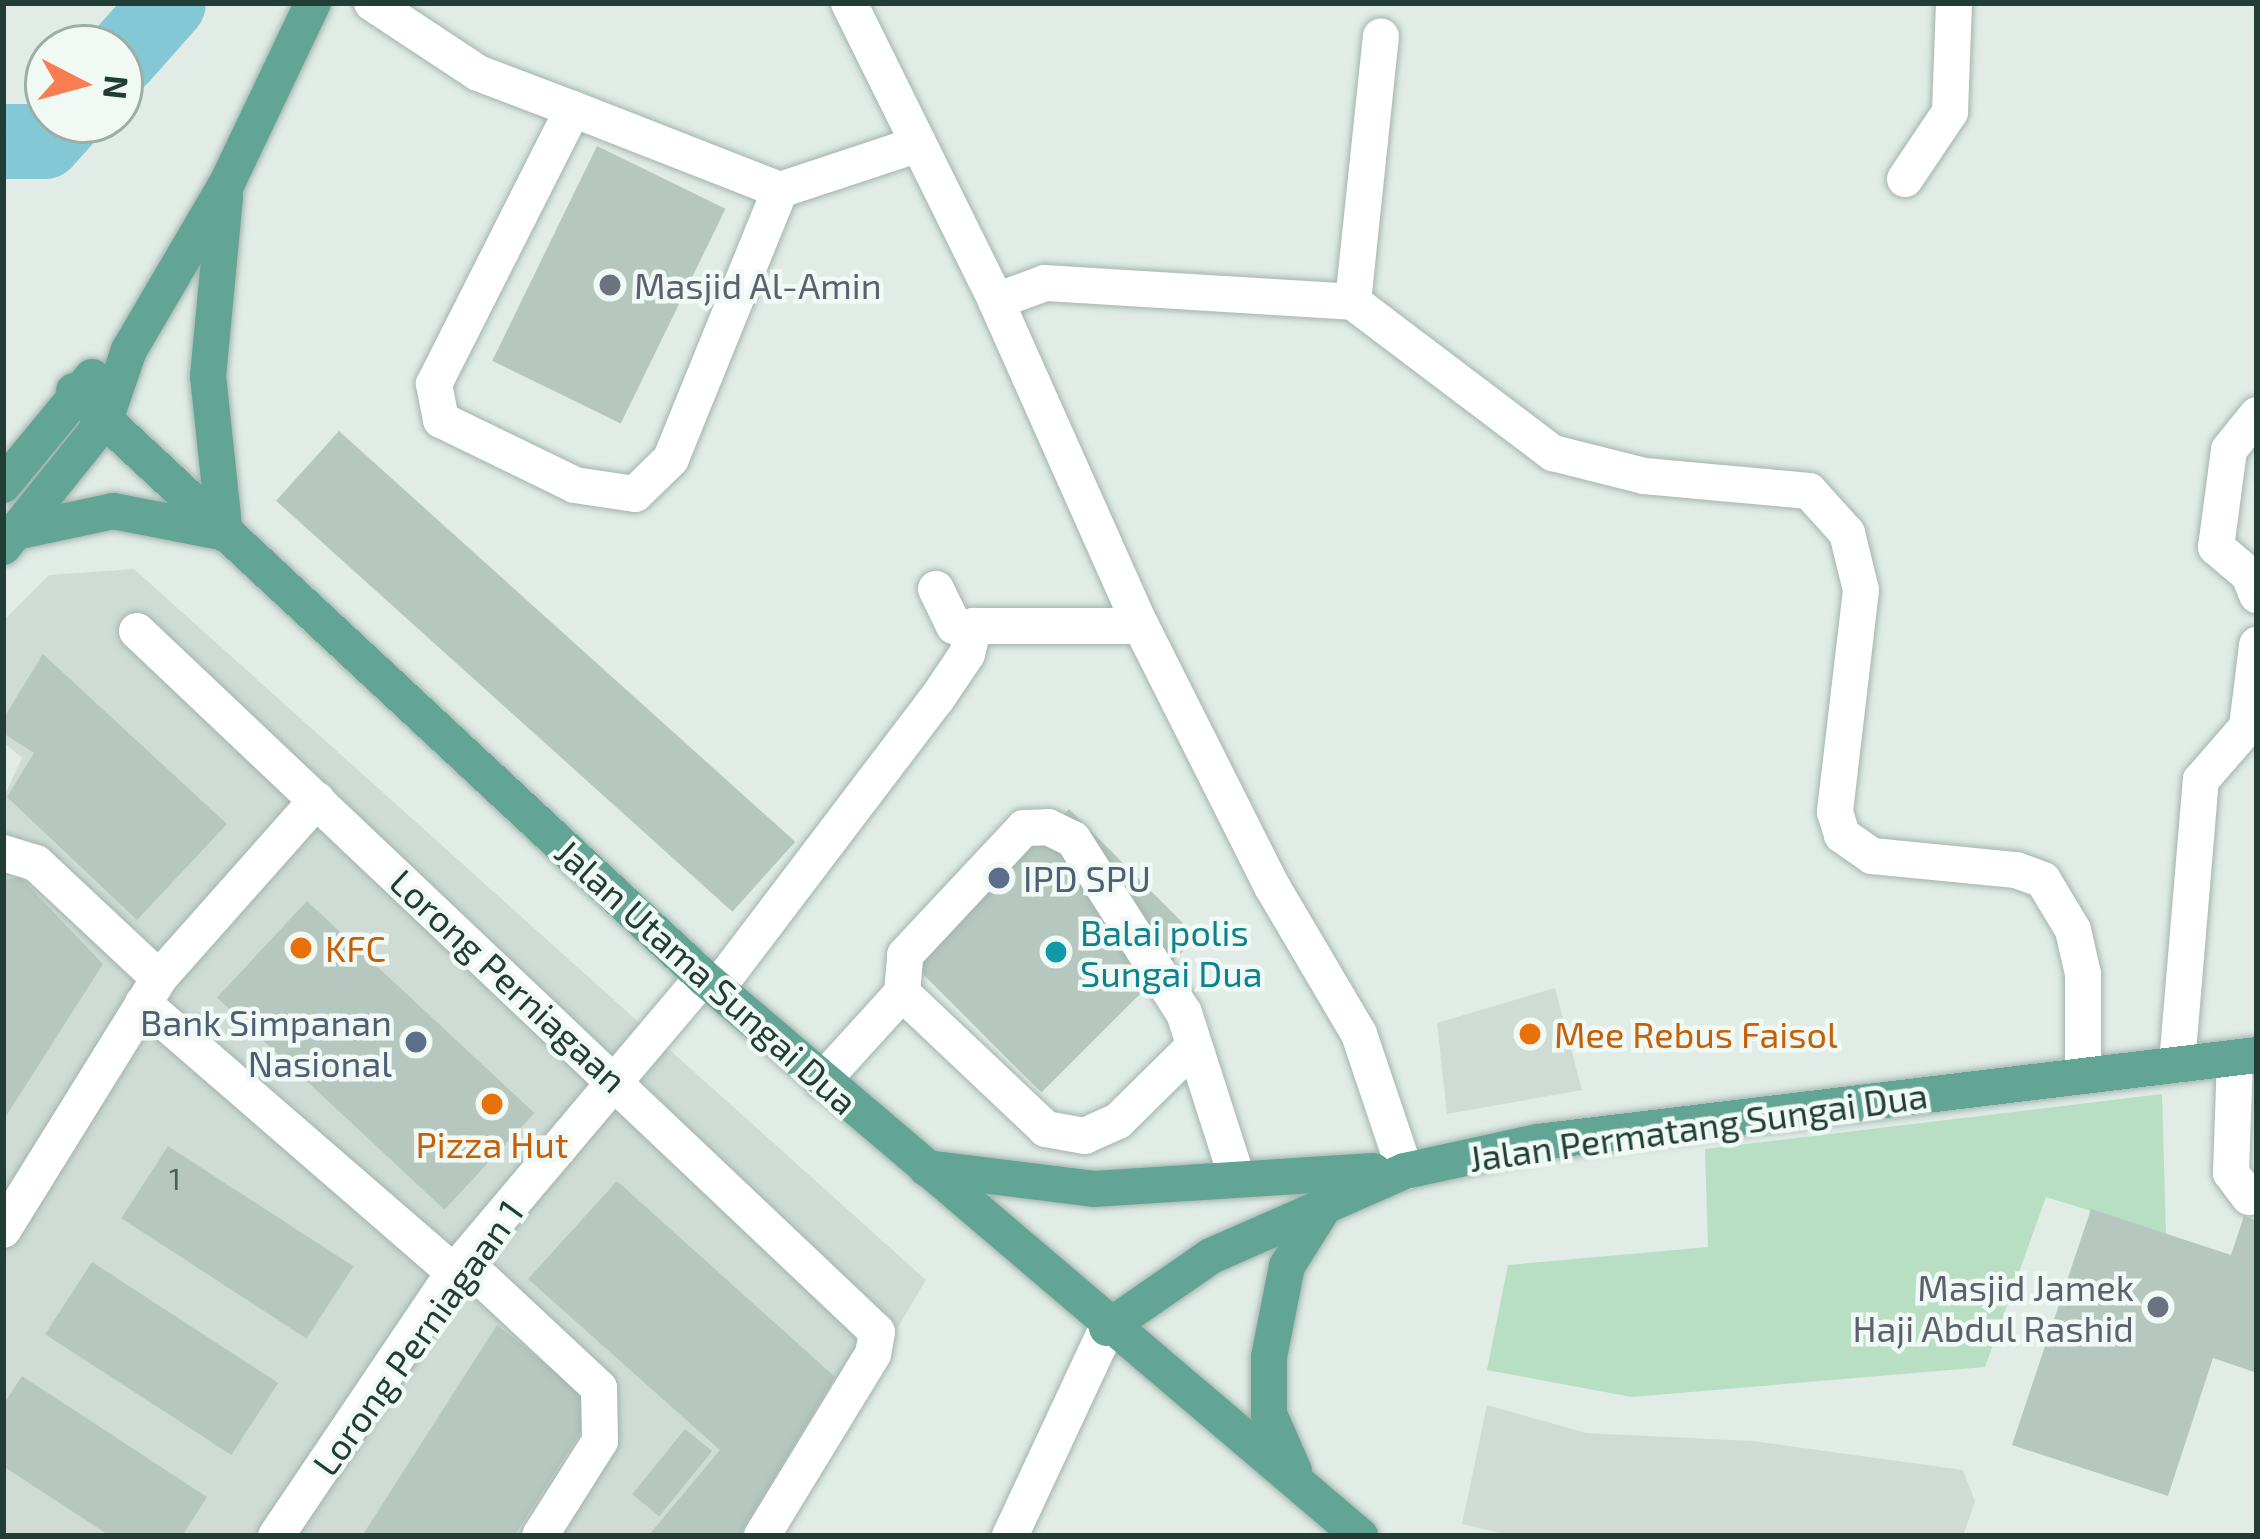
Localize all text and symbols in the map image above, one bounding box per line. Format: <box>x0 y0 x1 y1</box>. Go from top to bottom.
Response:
north arrow <box>24 24 144 144</box>
text: N <box>96 74 138 101</box>
place label: Masjid Al-Amin <box>634 263 883 307</box>
marker: Masjid Al-Amin <box>597 272 623 298</box>
street label: Jalan Utama Sungai Dua <box>547 829 867 1123</box>
place label: IPD SPU <box>1023 856 1151 900</box>
street label: Lorong Perniagaan <box>382 859 636 1101</box>
marker: IPD SPU <box>986 865 1012 891</box>
place label: Balai polis Sungai Dua <box>1080 909 1262 994</box>
place label: KFC <box>325 926 386 970</box>
marker: KFC <box>288 935 314 961</box>
marker: Balai polis Sungai Dua <box>1043 939 1069 965</box>
place label: Bank Simpanan Nasional <box>140 999 392 1084</box>
place label: Mee Rebus Faisol <box>1554 1012 1838 1056</box>
marker: Mee Rebus Faisol <box>1517 1021 1543 1047</box>
marker: Bank Simpanan Nasional <box>403 1029 429 1055</box>
street label: Jalan Permatang Sungai Dua <box>1466 1072 1930 1180</box>
marker: Pizza Hut <box>479 1091 505 1117</box>
place label: Pizza Hut <box>416 1122 568 1166</box>
house number: 1 <box>169 1160 181 1196</box>
street label: Lorong Perniagaan 1 <box>303 1191 531 1483</box>
place label: Masjid Jamek Haji Abdul Rashid <box>1851 1264 2134 1349</box>
marker: Masjid Jamek Haji Abdul Rashid <box>2145 1294 2171 1320</box>

